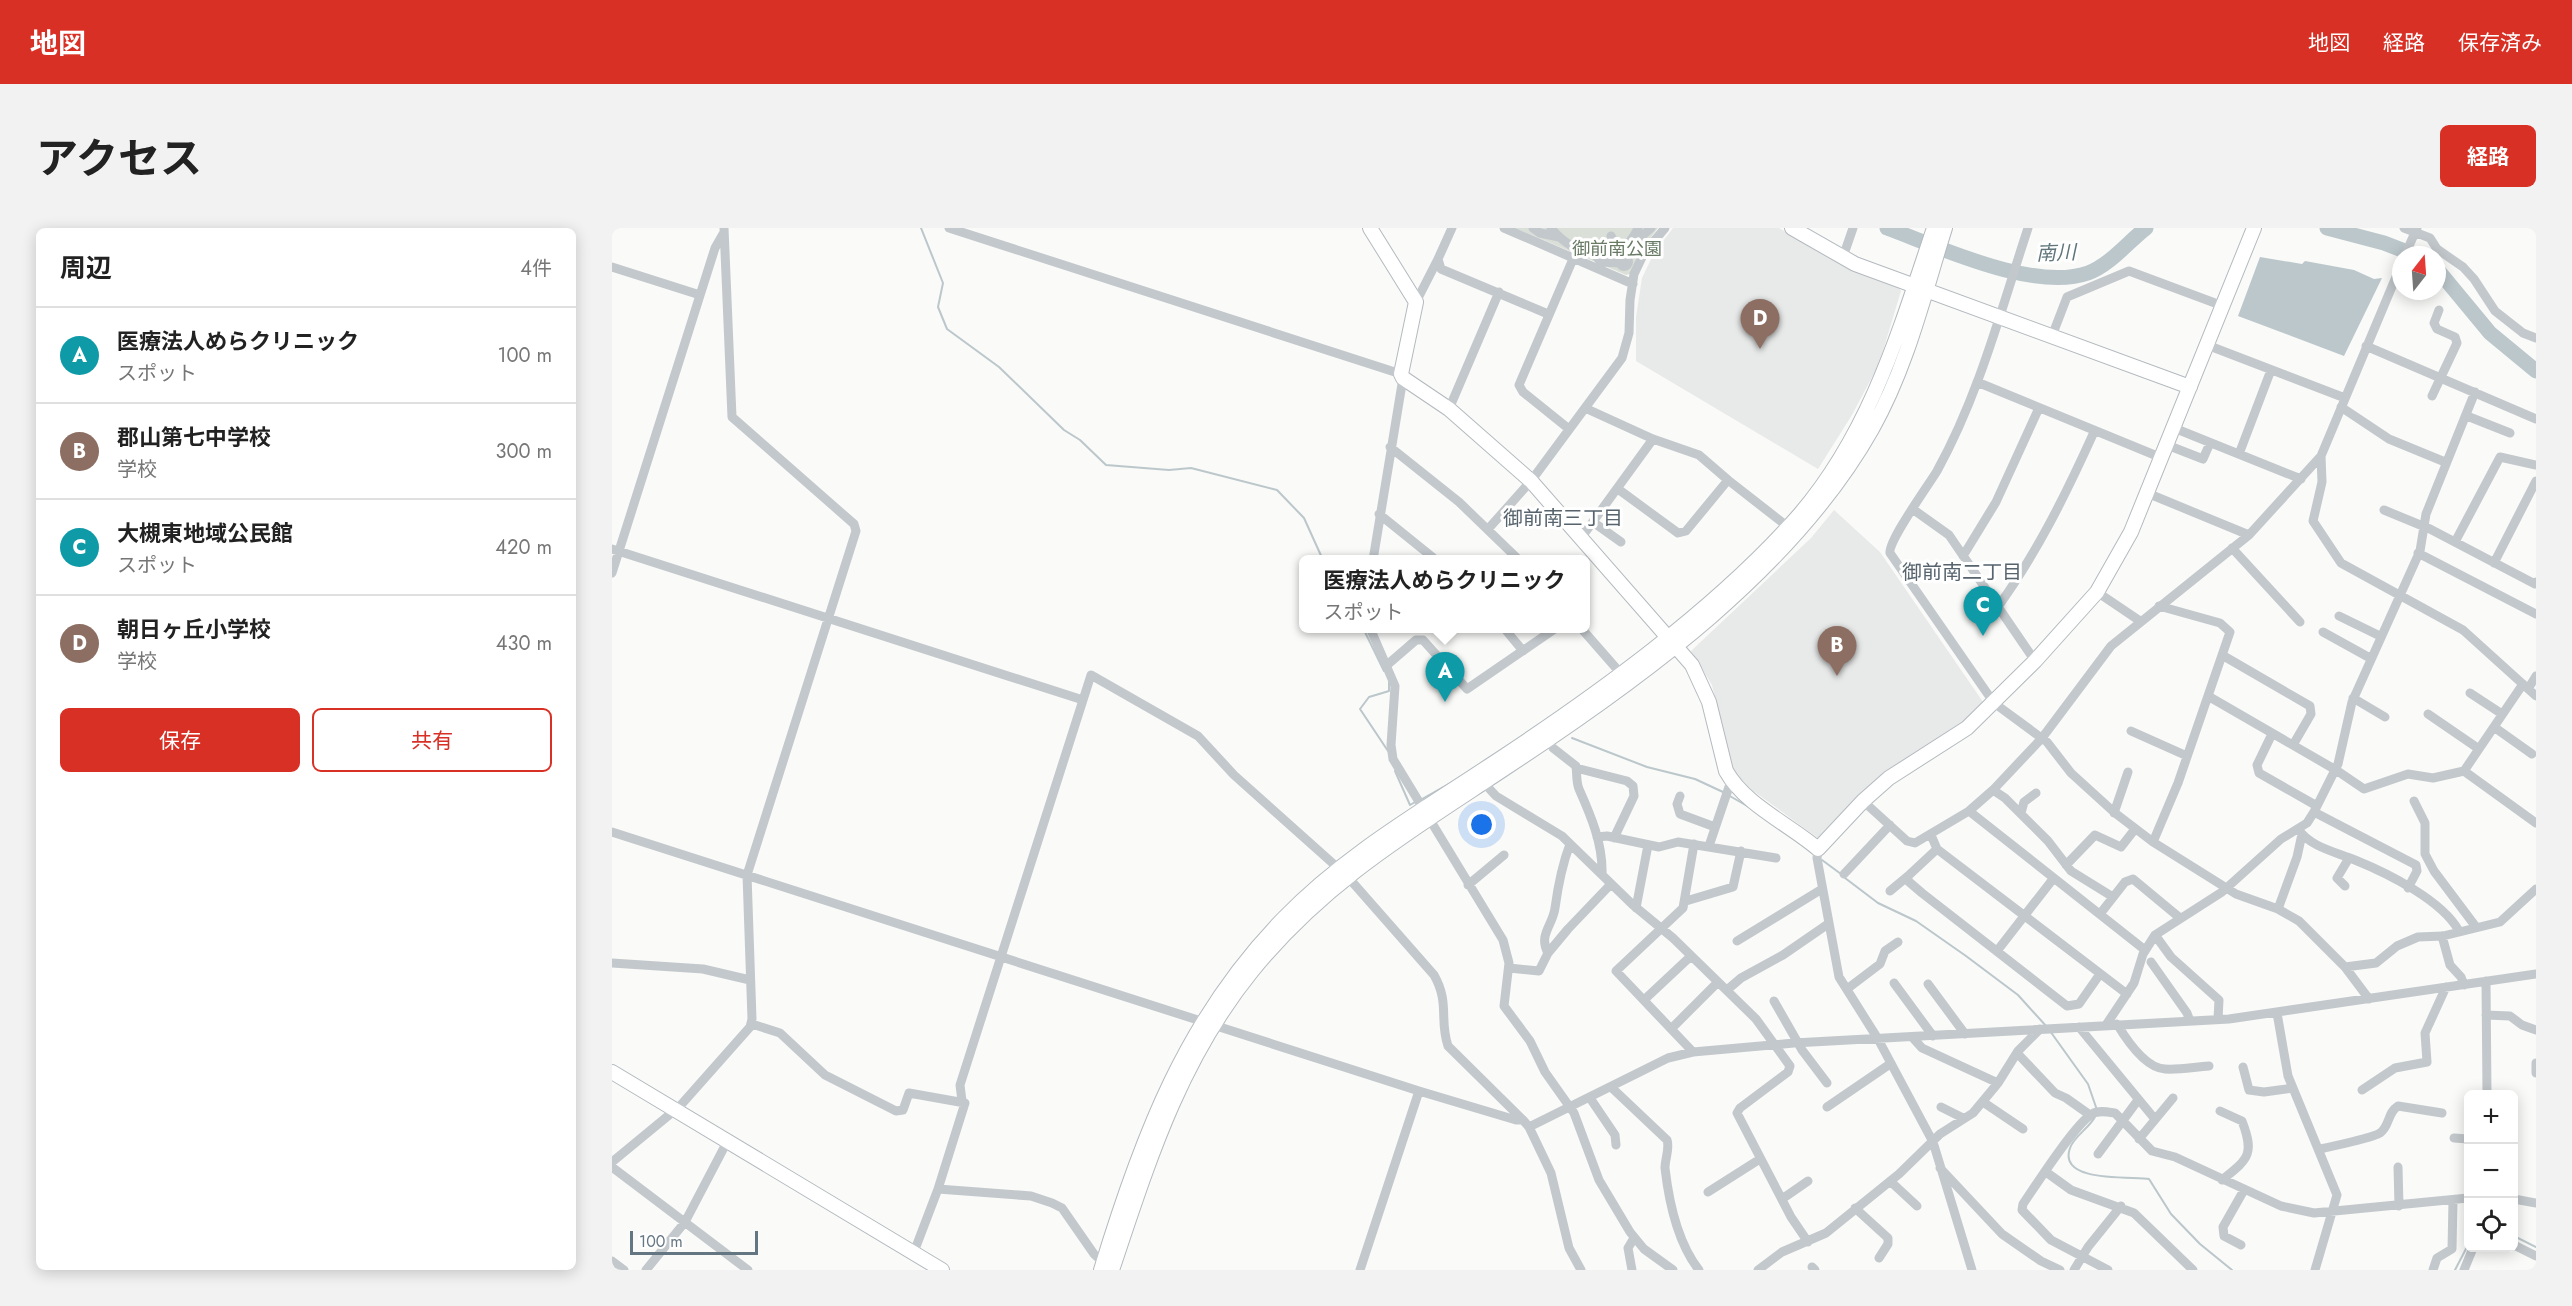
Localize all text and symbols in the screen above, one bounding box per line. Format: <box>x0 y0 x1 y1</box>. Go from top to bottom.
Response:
text: 地図 <box>30 23 86 64</box>
text: 地図 <box>2308 28 2350 58</box>
text: 経路 <box>2383 28 2425 58</box>
text: 保存済み <box>2458 28 2542 58</box>
button: 経路 <box>2440 125 2536 187</box>
text: アクセス <box>36 128 202 189</box>
park label: 御前南公園 <box>1572 236 1662 262</box>
water label: 南川 <box>2036 238 2078 268</box>
north arrow <box>2392 246 2446 300</box>
text: 周辺 <box>60 249 112 287</box>
text: 4件 <box>520 254 552 283</box>
pin: D <box>1740 300 1780 349</box>
text: 医療法人めらクリニック <box>117 325 359 357</box>
text: A <box>72 341 87 370</box>
text: 100 m <box>497 341 552 370</box>
text: スポット <box>117 359 197 388</box>
text: 郡山第七中学校 <box>117 421 271 453</box>
text: B <box>73 437 86 466</box>
text: 300 m <box>495 437 552 466</box>
text: 学校 <box>117 455 157 484</box>
district label: 御前南三丁目 <box>1503 504 1623 533</box>
text: 大槻東地域公民館 <box>117 517 293 549</box>
text: C <box>72 533 87 562</box>
text: 420 m <box>495 533 552 562</box>
text: スポット <box>117 551 197 580</box>
popup <box>1299 555 1590 633</box>
district label: 御前南二丁目 <box>1902 558 2022 587</box>
text: 医療法人めらクリニック <box>1323 564 1566 596</box>
pin: C <box>1964 586 2002 636</box>
text: スポット <box>1323 598 1403 627</box>
text: 朝日ヶ丘小学校 <box>117 613 271 645</box>
pin: B <box>1818 626 1856 676</box>
text: D <box>72 629 87 658</box>
text: 430 m <box>496 629 552 658</box>
text: 学校 <box>117 647 157 676</box>
pin: A <box>1426 652 1464 702</box>
button: 保存 <box>60 708 300 772</box>
button: 共有 <box>312 708 552 772</box>
your location <box>1467 810 1496 839</box>
map controls <box>2464 1090 2518 1252</box>
button: + <box>2464 1090 2518 1144</box>
button: − <box>2464 1144 2518 1198</box>
button: locate <box>2464 1198 2518 1252</box>
scale bar <box>630 1228 758 1256</box>
text: 100 m <box>639 1230 683 1253</box>

